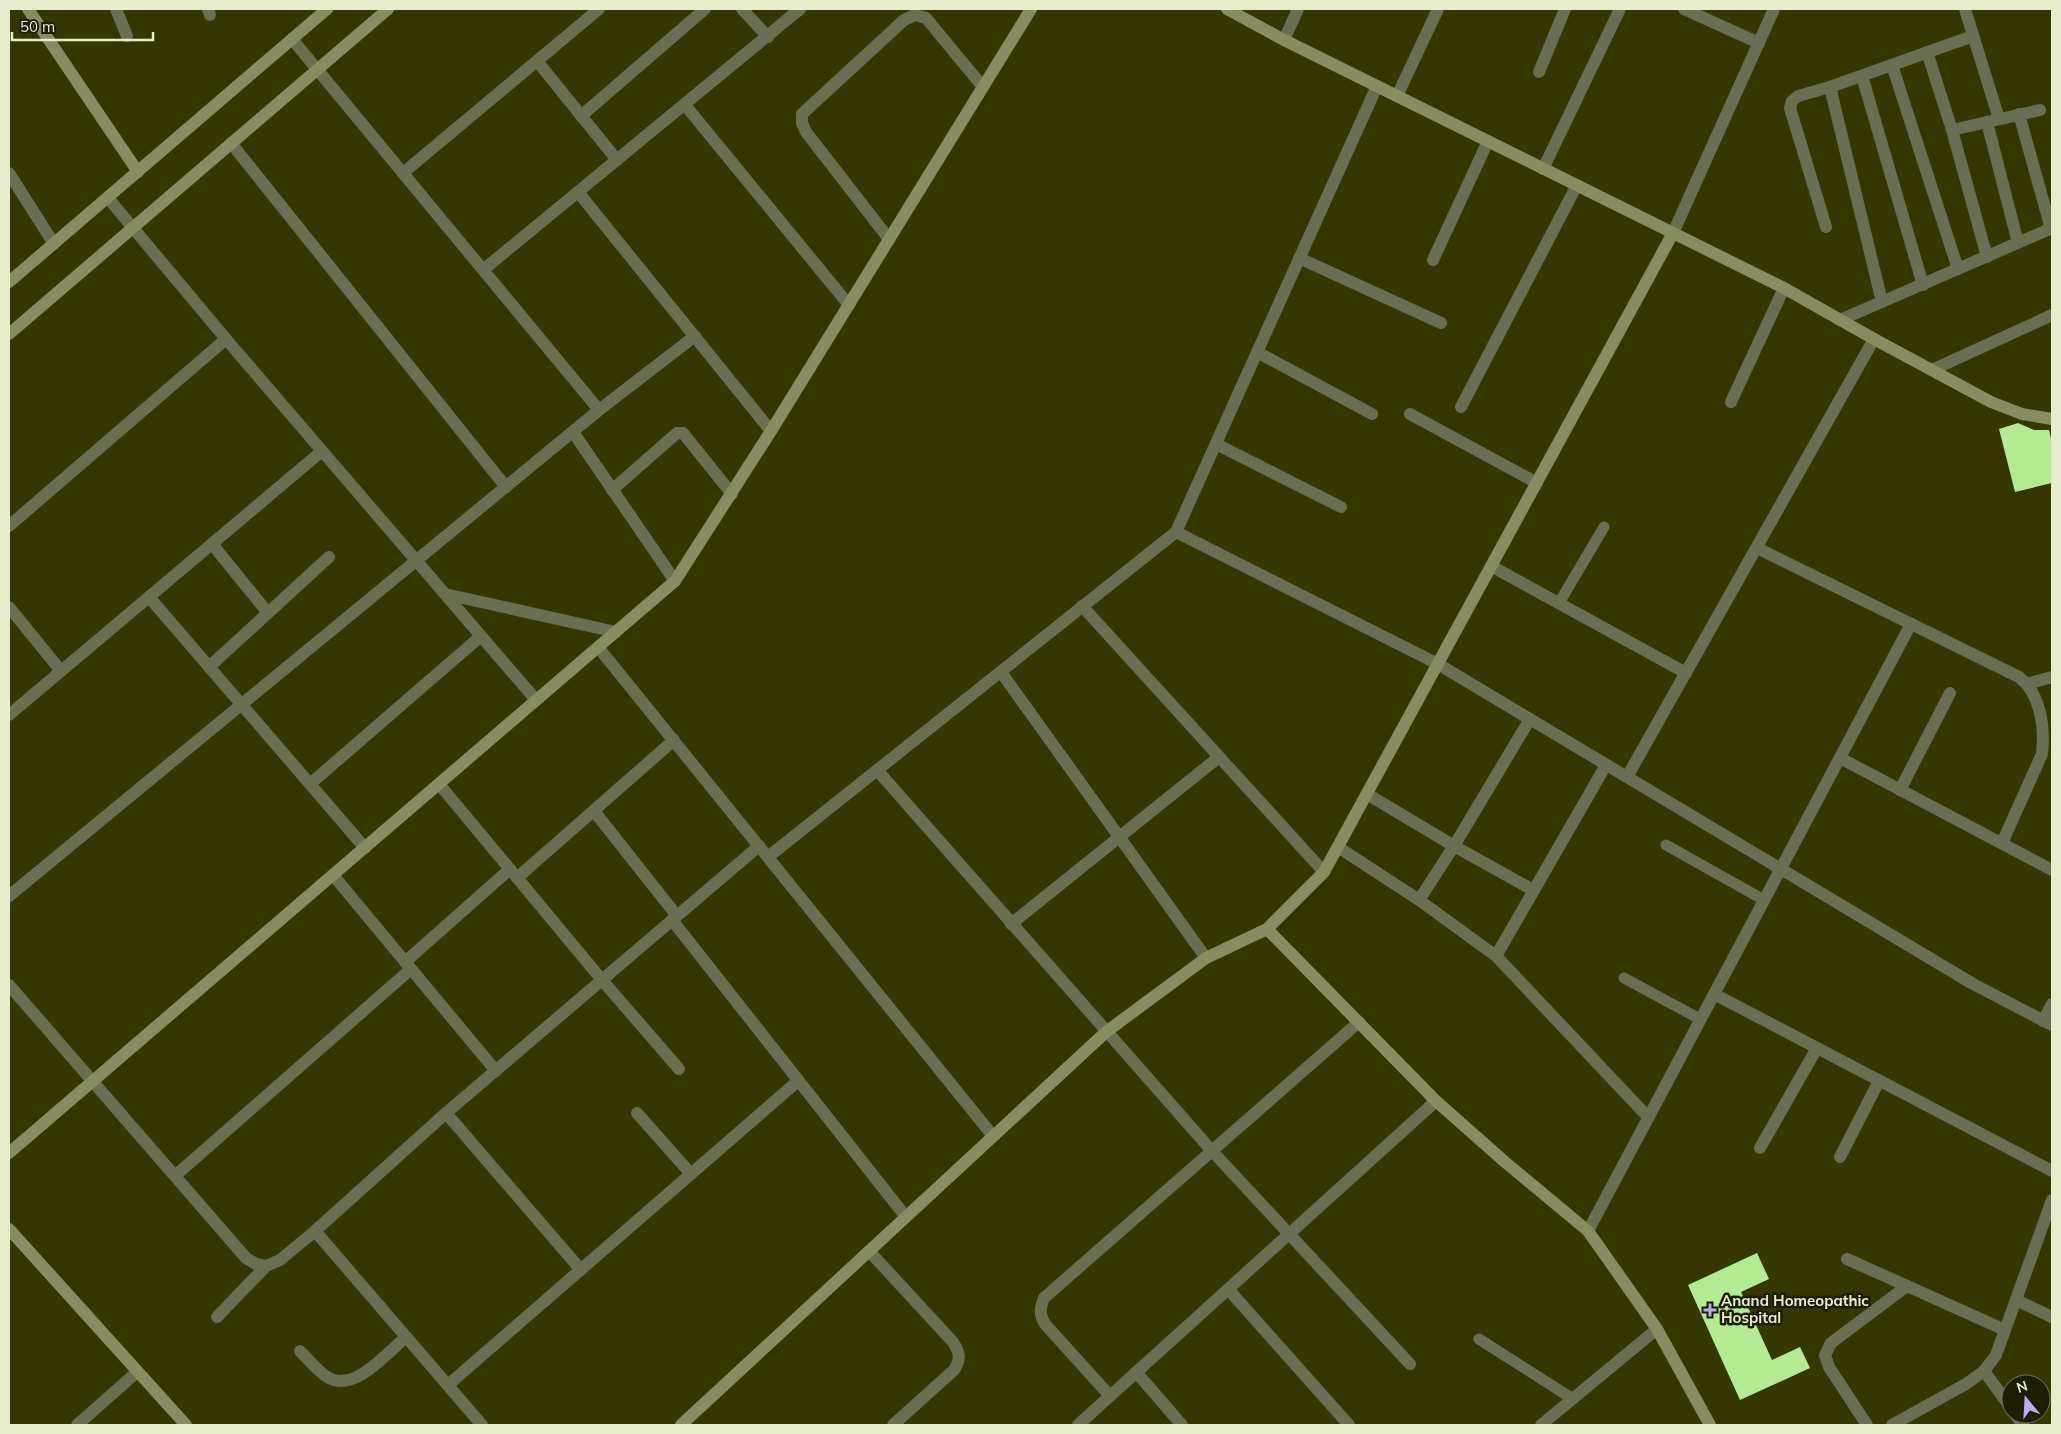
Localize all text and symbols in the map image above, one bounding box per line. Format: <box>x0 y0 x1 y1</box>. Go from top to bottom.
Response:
scale bar <box>12 10 154 42</box>
text: 50 m <box>20 17 55 36</box>
place label: Anand Homeopathic Hospital <box>1721 1291 1869 1327</box>
marker: Anand Homeopathic Hospital <box>1703 1303 1717 1317</box>
north arrow <box>2001 1374 2051 1424</box>
text: N <box>2014 1376 2030 1397</box>

